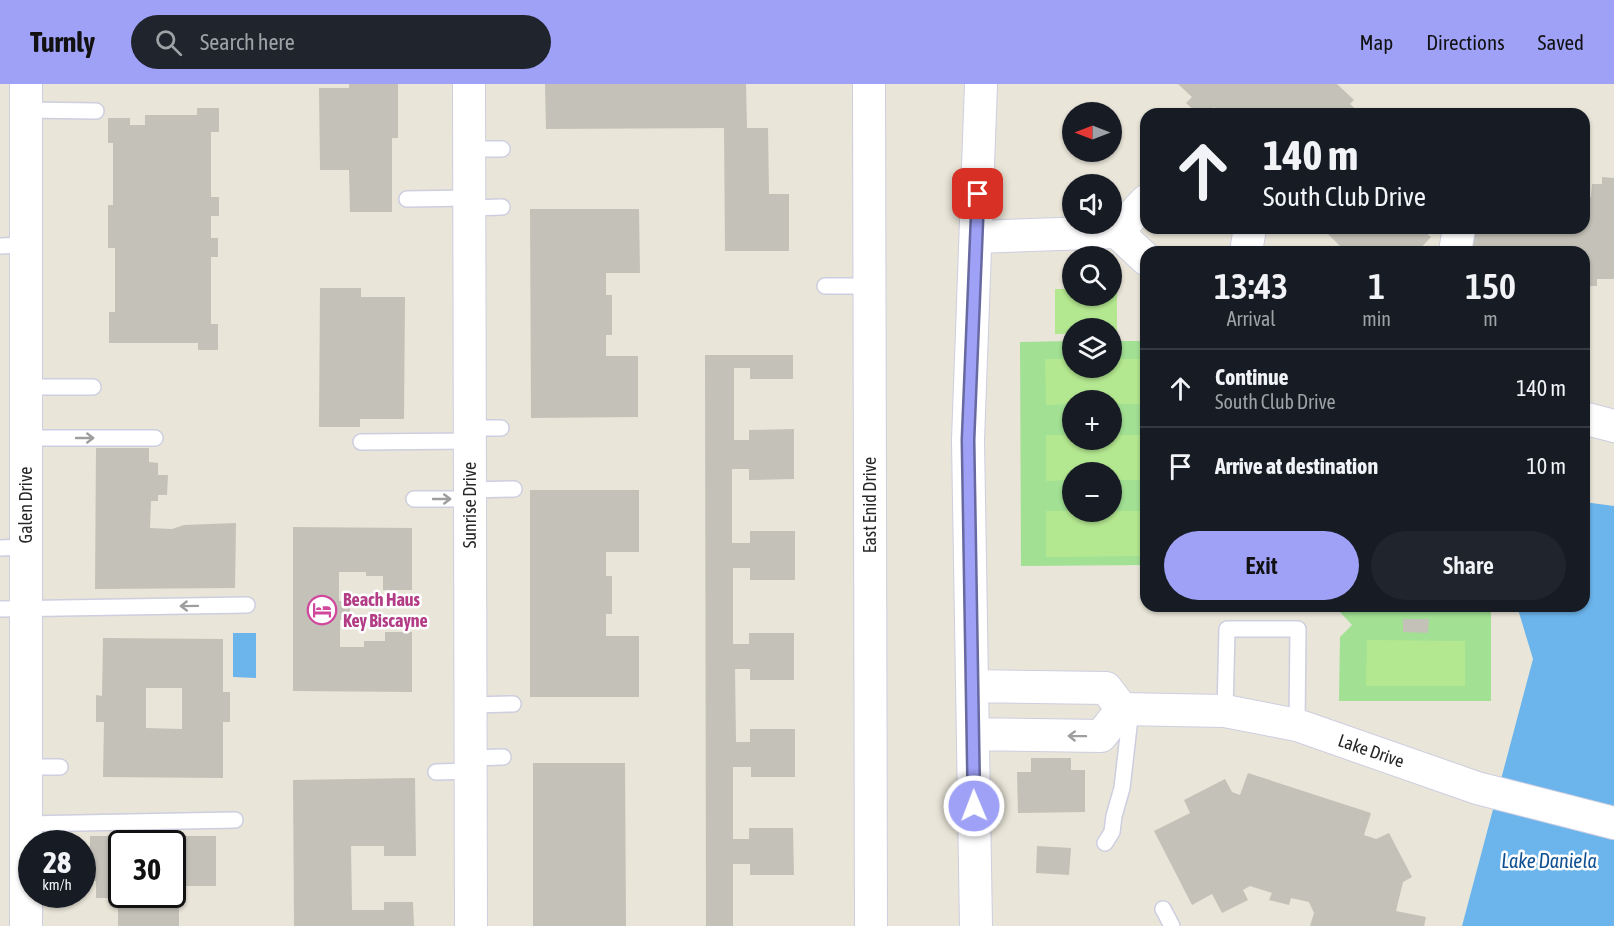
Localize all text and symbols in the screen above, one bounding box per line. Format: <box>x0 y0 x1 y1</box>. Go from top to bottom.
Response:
search box <box>131 15 551 69</box>
text: Turnly <box>30 26 95 58</box>
icon: search <box>152 26 185 59</box>
text: Search here <box>200 29 295 55</box>
text: Map <box>1359 30 1393 54</box>
text: Directions <box>1426 30 1505 54</box>
text: Saved <box>1538 30 1584 54</box>
north arrow <box>1062 102 1122 162</box>
map controls <box>1062 102 1122 522</box>
text: 140 m <box>1263 131 1358 179</box>
icon: ahead <box>1164 132 1242 210</box>
pin <box>952 168 1003 219</box>
button: sound <box>1062 174 1122 234</box>
icon: arrive <box>961 177 994 210</box>
text: South Club Drive <box>1263 181 1426 212</box>
button: search <box>1062 246 1122 306</box>
text: 13:43 <box>1214 265 1288 307</box>
text: 1 <box>1368 265 1385 307</box>
text: 150 <box>1465 265 1516 307</box>
text: Arrival <box>1227 307 1276 330</box>
text: min <box>1362 307 1391 330</box>
text: m <box>1483 307 1498 330</box>
button: layers <box>1062 318 1122 378</box>
text: Continue <box>1215 364 1289 390</box>
icon: ahead <box>1164 372 1197 405</box>
text: 140 m <box>1516 375 1566 401</box>
button: + <box>1062 390 1122 450</box>
text: South Club Drive <box>1215 390 1336 413</box>
one-way arrow <box>74 432 94 444</box>
icon: arrive <box>1164 450 1197 483</box>
text: Arrive at destination <box>1215 453 1378 479</box>
text: 10 m <box>1526 453 1566 479</box>
street label: East Enid Drive <box>859 457 880 553</box>
street label: Sunrise Drive <box>459 462 480 548</box>
button: − <box>1062 462 1122 522</box>
street label: Galen Drive <box>15 467 36 543</box>
one-way arrow <box>432 493 452 505</box>
button: Exit <box>1164 531 1359 600</box>
button: Share <box>1371 531 1566 600</box>
place label: Beach Haus Key Biscayne <box>343 589 428 631</box>
hotel icon: Beach Haus Key Biscayne <box>306 594 338 626</box>
one-way arrow <box>179 600 199 612</box>
street label: Lake Drive <box>1335 729 1407 772</box>
one-way arrow <box>1067 730 1087 742</box>
position arrow <box>942 774 1006 838</box>
speed limit sign: 30 <box>108 830 186 908</box>
text: 28 <box>43 845 71 879</box>
water label: Lake Daniela <box>1501 849 1597 872</box>
text: km/h <box>42 876 72 893</box>

